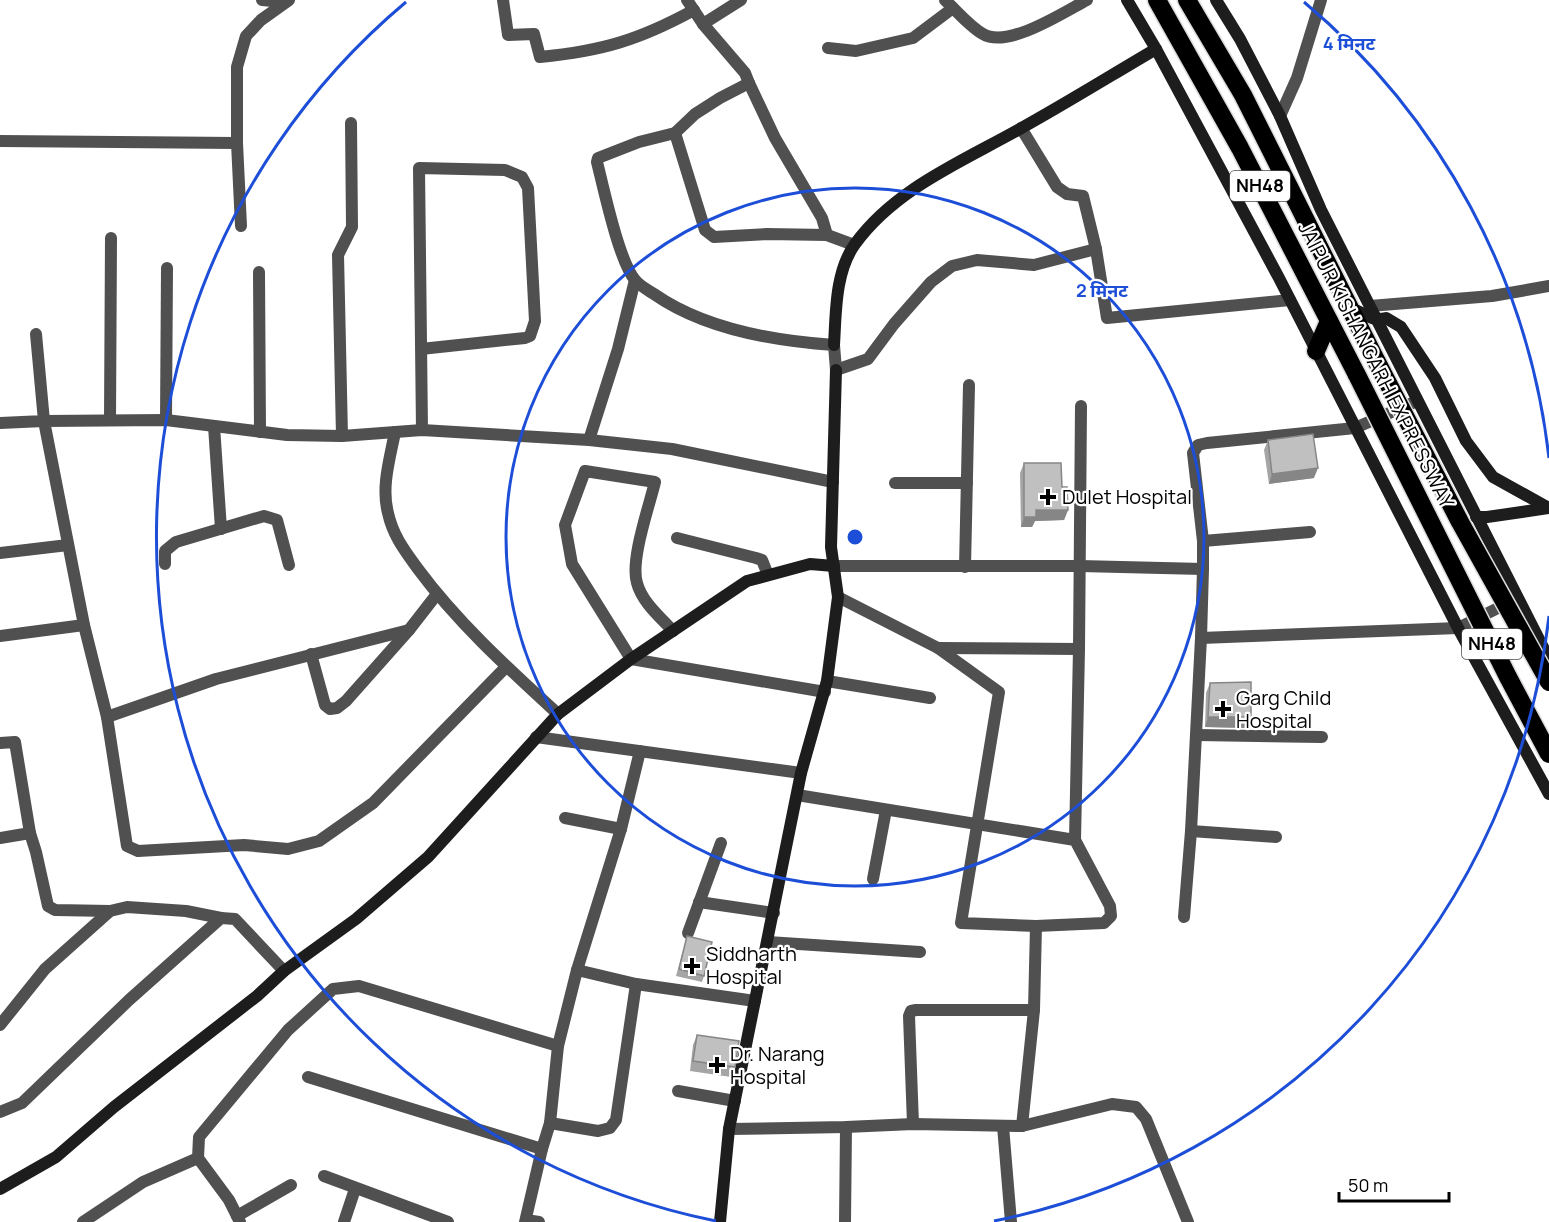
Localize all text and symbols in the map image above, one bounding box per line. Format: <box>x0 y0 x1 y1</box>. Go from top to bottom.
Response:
text: 4 मिनट <box>1323 31 1375 55</box>
road number: NH48 <box>1230 171 1290 201</box>
street label: JAIPUR KISHANGARH EXPRESSWAY <box>1292 217 1461 513</box>
text: 2 मिनट <box>1076 278 1128 302</box>
place label: Dulet Hospital <box>1062 483 1192 510</box>
marker: Dulet Hospital <box>1039 488 1057 506</box>
centre of rings <box>845 527 865 547</box>
road number: NH48 <box>1462 629 1522 659</box>
place label: Garg Child Hospital <box>1236 684 1331 734</box>
marker: Garg Child Hospital <box>1214 700 1232 718</box>
place label: Siddharth Hospital <box>706 940 797 990</box>
marker: Siddharth Hospital <box>683 957 701 975</box>
place label: Dr. Narang Hospital <box>730 1040 825 1090</box>
marker: Dr. Narang Hospital <box>708 1056 726 1074</box>
scale bar <box>1339 1165 1448 1203</box>
text: 50 m <box>1348 1173 1388 1197</box>

